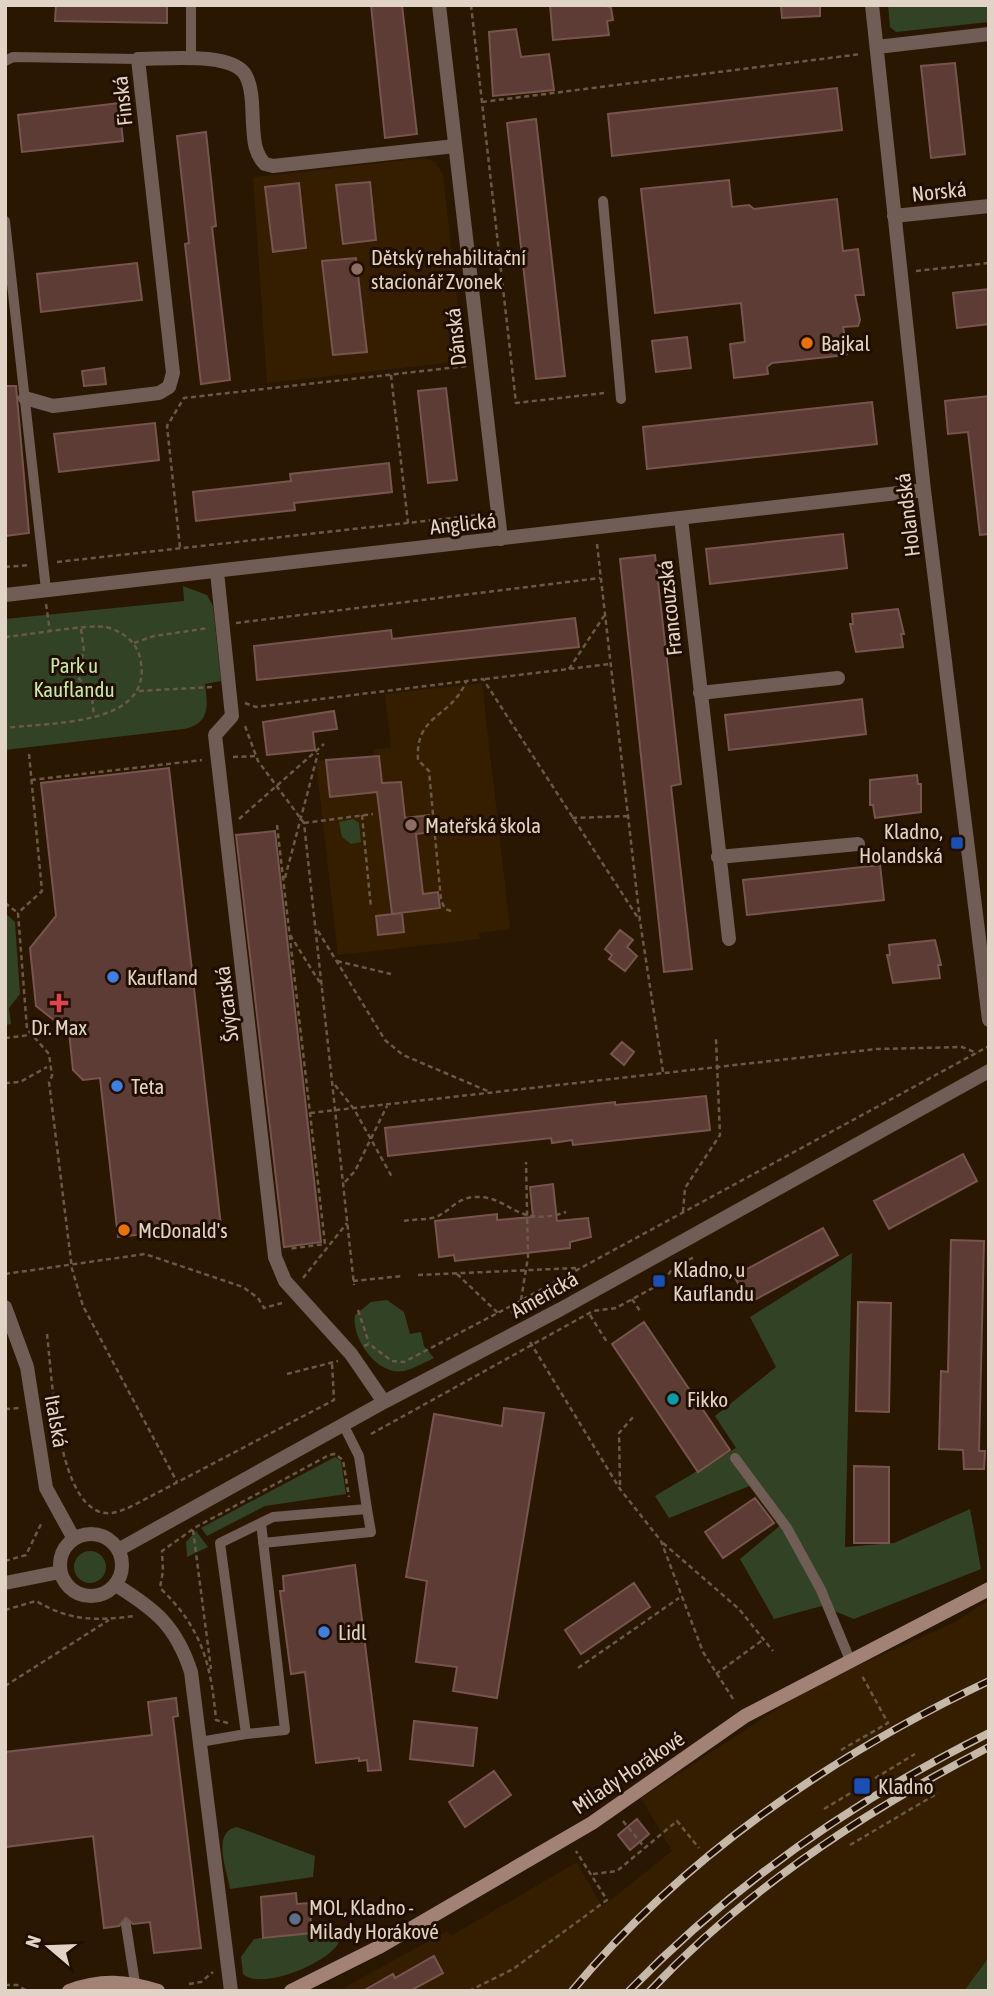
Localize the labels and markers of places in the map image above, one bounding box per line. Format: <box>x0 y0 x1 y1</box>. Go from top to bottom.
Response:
place label: Dětský rehabilitační stacionář Zvonek <box>371 245 526 293</box>
marker: Dětský rehabilitační stacionář Zvonek <box>349 261 365 277</box>
place label: Bajkal <box>821 331 871 355</box>
marker: Bajkal <box>799 335 815 351</box>
place label: Mateřská škola <box>425 813 541 837</box>
marker: Mateřská škola <box>403 817 419 833</box>
place label: Kladno, Holandská <box>859 819 943 867</box>
marker: Kladno, Holandská <box>949 835 965 851</box>
place label: Kaufland <box>127 965 198 989</box>
marker: Kaufland <box>105 969 121 985</box>
marker: Dr. Max <box>51 995 67 1011</box>
place label: Dr. Max <box>31 1015 88 1039</box>
place label: Teta <box>131 1074 164 1098</box>
marker: Teta <box>109 1078 125 1094</box>
place label: McDonald's <box>138 1218 228 1242</box>
marker: McDonald's <box>116 1222 132 1238</box>
place label: Kladno, u Kauflandu <box>673 1257 754 1305</box>
marker: Kladno, u Kauflandu <box>651 1273 667 1289</box>
place label: Fikko <box>687 1387 728 1411</box>
marker: Fikko <box>665 1391 681 1407</box>
place label: Lidl <box>338 1620 367 1644</box>
marker: Lidl <box>316 1624 332 1640</box>
place label: Kladno <box>878 1774 934 1798</box>
marker: Kladno <box>852 1776 872 1796</box>
place label: MOL, Kladno - Milady Horákové <box>309 1895 439 1943</box>
marker: MOL, Kladno - Milady Horákové <box>287 1911 303 1927</box>

